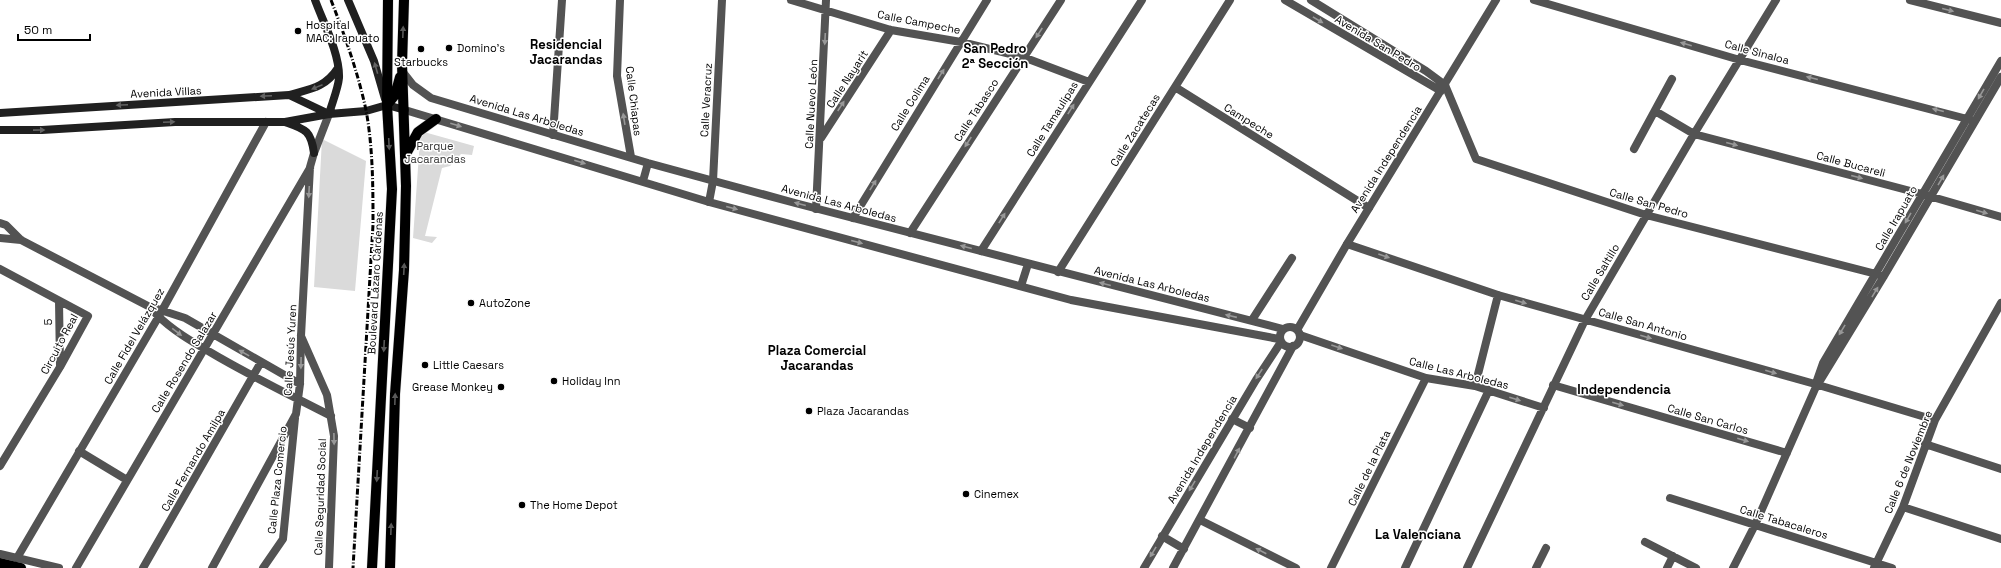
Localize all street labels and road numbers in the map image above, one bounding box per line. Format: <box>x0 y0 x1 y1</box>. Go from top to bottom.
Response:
street label: Calle Campeche <box>876 7 962 37</box>
street label: Avenida San Pedro <box>1332 12 1424 74</box>
street label: Calle Sinaloa <box>1723 37 1792 68</box>
street label: Calle Nayarit <box>823 47 871 111</box>
street label: Calle Nuevo León <box>802 59 820 149</box>
street label: Calle Veracruz <box>697 62 715 137</box>
street label: Calle Chiapas <box>623 65 645 137</box>
street label: Calle Colima <box>887 72 933 133</box>
street label: Calle Tabasco <box>950 76 1002 144</box>
street label: Calle Tamaulipas <box>1023 78 1081 159</box>
street label: Avenida Villas <box>130 83 202 101</box>
street label: Avenida Las Arboledas <box>468 91 586 139</box>
street label: Calle Zacatecas <box>1107 91 1163 169</box>
street label: Campeche <box>1221 100 1277 142</box>
street label: Avenida Independencia <box>1347 102 1425 215</box>
street label: Calle Bucareli <box>1815 148 1887 180</box>
street label: Avenida Las Arboledas <box>780 181 898 225</box>
street label: Calle Irapuato <box>1872 183 1920 253</box>
street label: Calle San Pedro <box>1608 185 1690 221</box>
street label: Boulevard Lázaro Cárdenas <box>364 211 386 355</box>
street label: Calle Saltillo <box>1578 241 1623 303</box>
street label: Avenida Las Arboledas <box>1093 263 1211 305</box>
street label: Calle Fidel Velázquez <box>101 285 167 387</box>
street label: Calle Jesús Yuren <box>281 304 299 396</box>
street label: Calle San Antonio <box>1597 305 1689 343</box>
street label: Calle Rosendo Salazar <box>148 309 220 415</box>
street label: Circuito Real <box>37 311 81 377</box>
street label: 5 <box>41 318 55 325</box>
street label: Calle Las Arboledas <box>1408 354 1510 392</box>
street label: Avenida Independencia <box>1164 392 1240 506</box>
street label: Calle San Carlos <box>1666 401 1750 437</box>
street label: Calle Fernando Amilpa <box>158 406 228 514</box>
street label: Calle 6 de Noviembre <box>1881 408 1935 516</box>
street label: Calle Plaza Comercio <box>264 425 290 535</box>
street label: Calle de la Plata <box>1345 427 1394 508</box>
street label: Calle Seguridad Social <box>311 438 329 556</box>
street label: Calle Tabacaleros <box>1738 502 1830 542</box>

